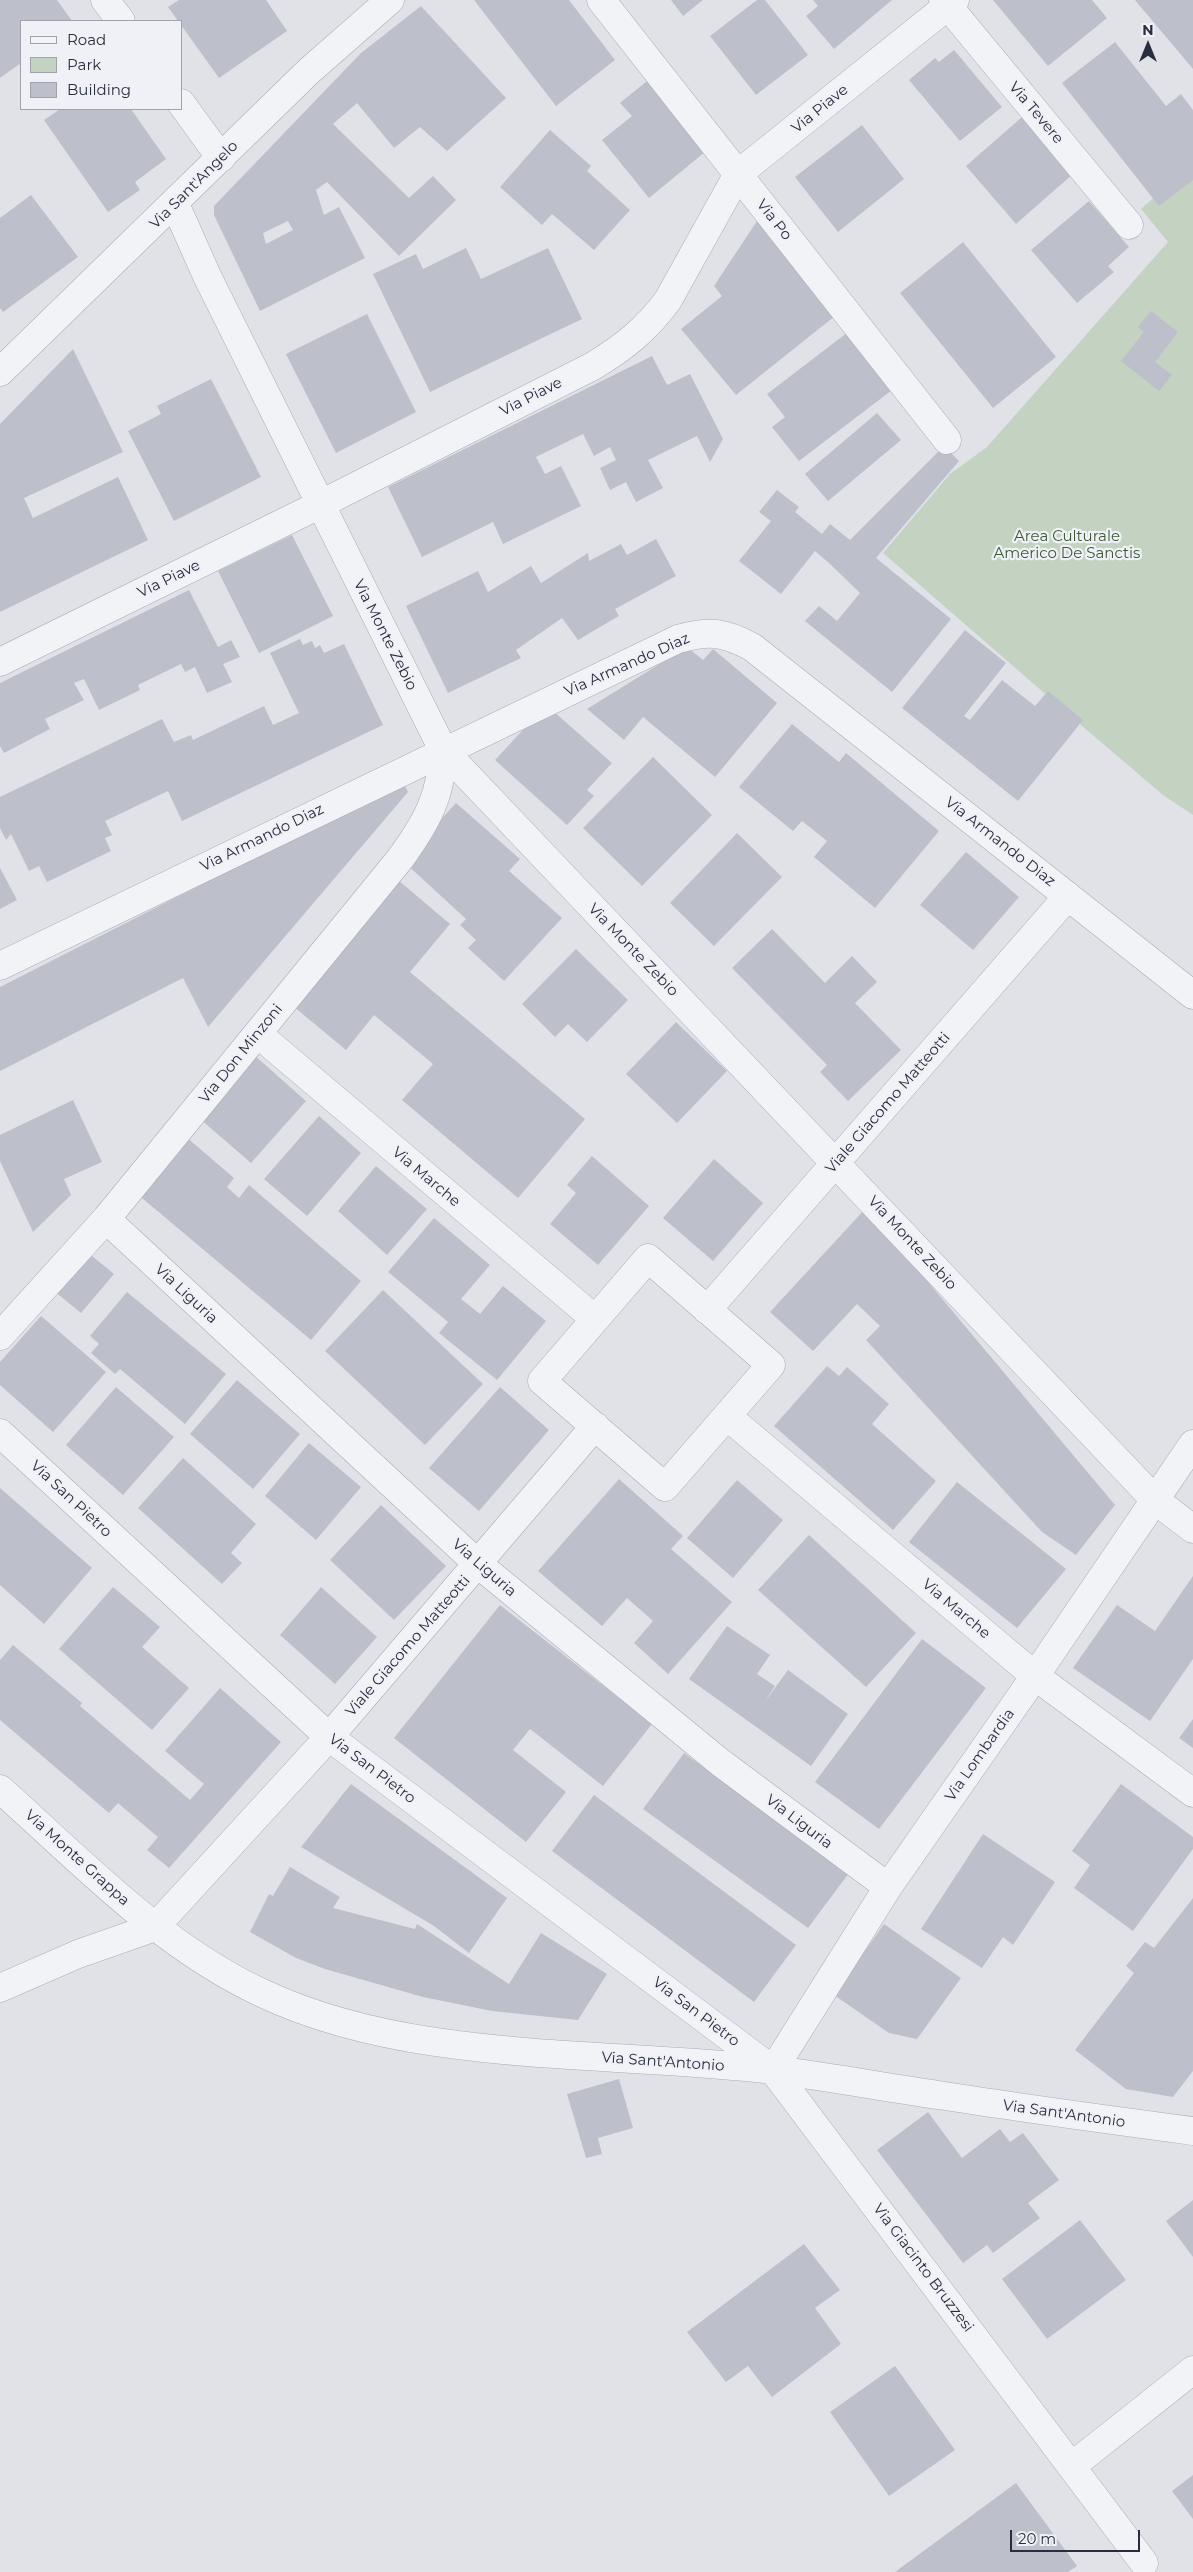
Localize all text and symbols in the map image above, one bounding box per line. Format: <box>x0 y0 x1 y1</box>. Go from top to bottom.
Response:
legend <box>20 20 182 110</box>
north arrow <box>1123 20 1173 70</box>
text: N <box>1142 21 1154 39</box>
text: Road <box>67 30 106 49</box>
text: Park <box>67 55 101 74</box>
street label: Via Tevere <box>1005 78 1067 148</box>
text: Building <box>67 80 131 99</box>
street label: Via Piave <box>788 81 852 137</box>
street label: Via Sant'Angelo <box>146 137 242 233</box>
street label: Via Po <box>752 196 796 244</box>
street label: Via Piave <box>497 374 565 420</box>
park label: Area Culturale Americo De Sanctis <box>994 528 1140 563</box>
street label: Via Piave <box>135 556 203 602</box>
street label: Via Monte Zebio <box>349 577 421 693</box>
street label: Via Armando Diaz <box>562 629 692 701</box>
street label: Via Armando Diaz <box>941 793 1059 891</box>
street label: Via Armando Diaz <box>197 800 327 876</box>
street label: Via Monte Zebio <box>584 900 682 1000</box>
street label: Via Don Minzoni <box>195 1001 287 1107</box>
street label: Viale Giacomo Matteotti <box>822 1029 954 1177</box>
street label: Via Marche <box>388 1143 464 1211</box>
street label: Via Monte Zebio <box>864 1192 960 1294</box>
street label: Via Liguria <box>151 1260 221 1328</box>
street label: Via San Pietro <box>27 1457 115 1541</box>
street label: Via Liguria <box>448 1535 520 1601</box>
street label: Viale Giacomo Matteotti <box>342 1572 474 1720</box>
street label: Via Marche <box>918 1575 994 1643</box>
street label: Via Lombardia <box>941 1705 1019 1805</box>
street label: Via San Pietro <box>325 1730 419 1808</box>
street label: Via Liguria <box>762 1791 836 1853</box>
street label: Via Monte Grappa <box>21 1806 133 1910</box>
street label: Via San Pietro <box>649 1973 743 2051</box>
street label: Via Sant'Antonio <box>601 2049 725 2075</box>
street label: Via Sant'Antonio <box>1002 2097 1126 2131</box>
street label: Via Giacinto Bruzzesi <box>869 2200 977 2336</box>
scale bar <box>1013 2520 1143 2552</box>
text: 20 m <box>1018 2529 1056 2548</box>

